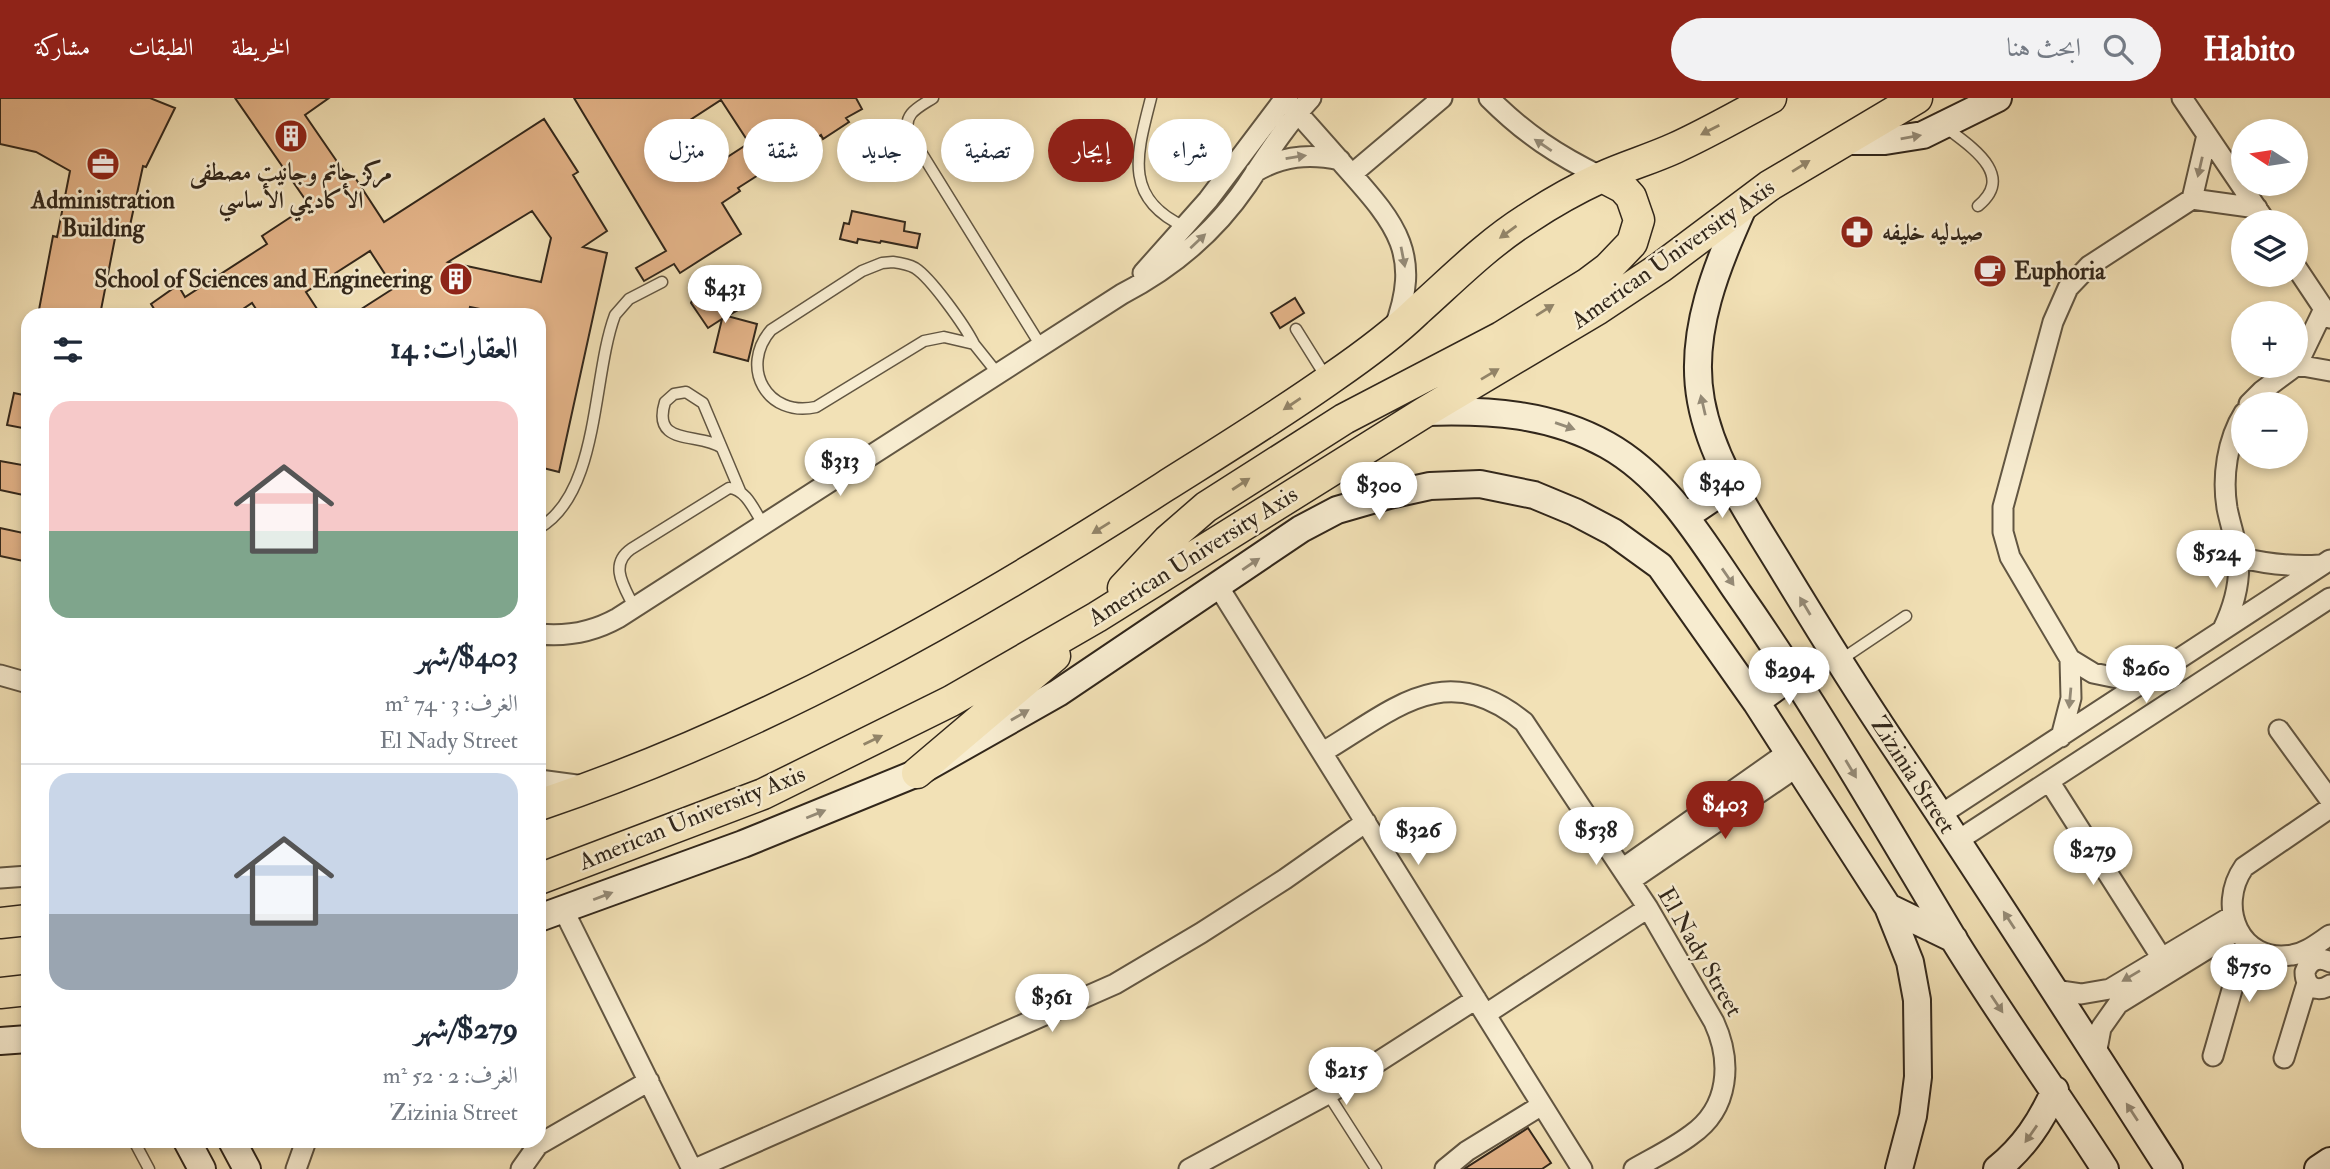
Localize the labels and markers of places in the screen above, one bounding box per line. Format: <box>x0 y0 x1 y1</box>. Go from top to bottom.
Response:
building icon: مركز حاتم وجانيت مصطفى الأكاديمي الأساسي <box>272 117 310 155</box>
office icon: Administration Building <box>84 145 122 183</box>
place label: مركز حاتم وجانيت مصطفى الأكاديمي الأساسي <box>189 157 392 222</box>
place label: Administration Building <box>30 185 175 244</box>
pharmacy icon: صيدليه خليفه <box>1838 213 1876 251</box>
place label: صيدليه خليفه <box>1882 217 1983 248</box>
cafe icon: Euphoria <box>1971 252 2009 290</box>
place label: Euphoria <box>2014 256 2106 287</box>
building icon: School of Sciences and Engineering <box>437 260 475 298</box>
place label: School of Sciences and Engineering <box>94 264 433 295</box>
pin: $431 <box>684 266 766 325</box>
pin: $313 <box>799 438 881 498</box>
pin: $340 <box>1681 460 1763 520</box>
pin: $300 <box>1338 462 1420 522</box>
pin: $524 <box>2175 531 2257 590</box>
pin: $260 <box>2105 646 2187 705</box>
pin: $294 <box>1748 648 1830 707</box>
pin: $403 <box>1684 782 1766 841</box>
pin: $326 <box>1377 808 1459 867</box>
pin: $538 <box>1555 808 1637 867</box>
pin: $279 <box>2052 828 2134 887</box>
pin: $750 <box>2208 944 2290 1004</box>
pin: $361 <box>1011 974 1093 1034</box>
pin: $215 <box>1305 1048 1387 1107</box>

